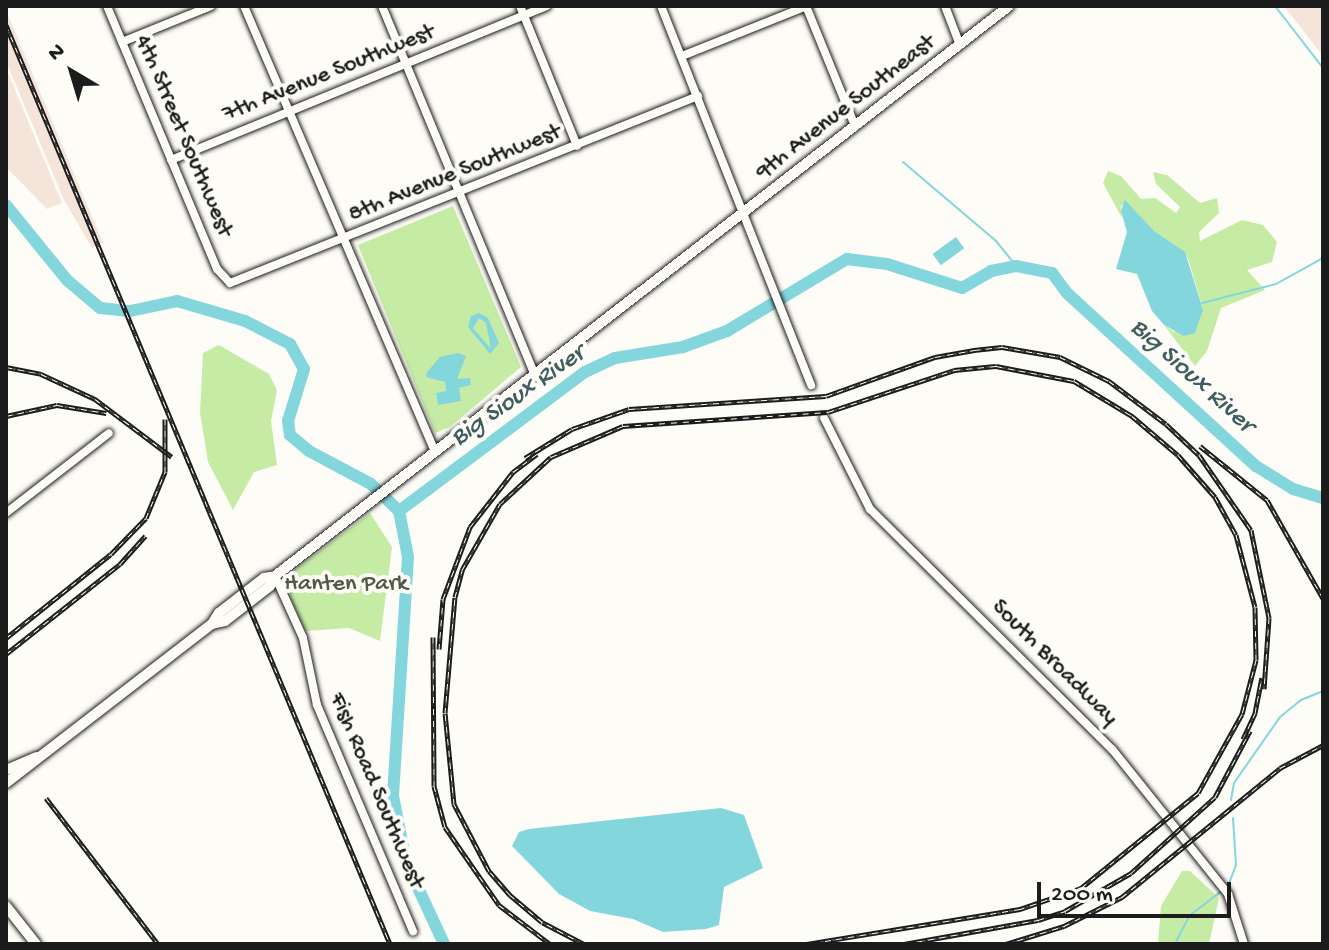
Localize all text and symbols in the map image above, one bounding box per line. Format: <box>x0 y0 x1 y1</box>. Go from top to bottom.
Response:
street label: 7th Avenue Southwest <box>219 18 439 130</box>
street label: 9th Avenue Southeast <box>750 29 942 187</box>
street label: 4th Street Southwest <box>127 31 239 241</box>
north arrow <box>32 32 112 112</box>
text: N <box>44 38 71 68</box>
street label: 8th Avenue Southwest <box>345 118 565 230</box>
water label: Big Sioux River <box>1122 313 1260 441</box>
water label: Big Sioux River <box>446 339 592 455</box>
park label: Hanten Park <box>284 571 408 599</box>
street label: South Broadway <box>985 594 1123 732</box>
street label: Fish Road Southwest <box>322 689 430 893</box>
scale bar <box>1041 866 1235 916</box>
text: 200 m <box>1051 881 1113 910</box>

